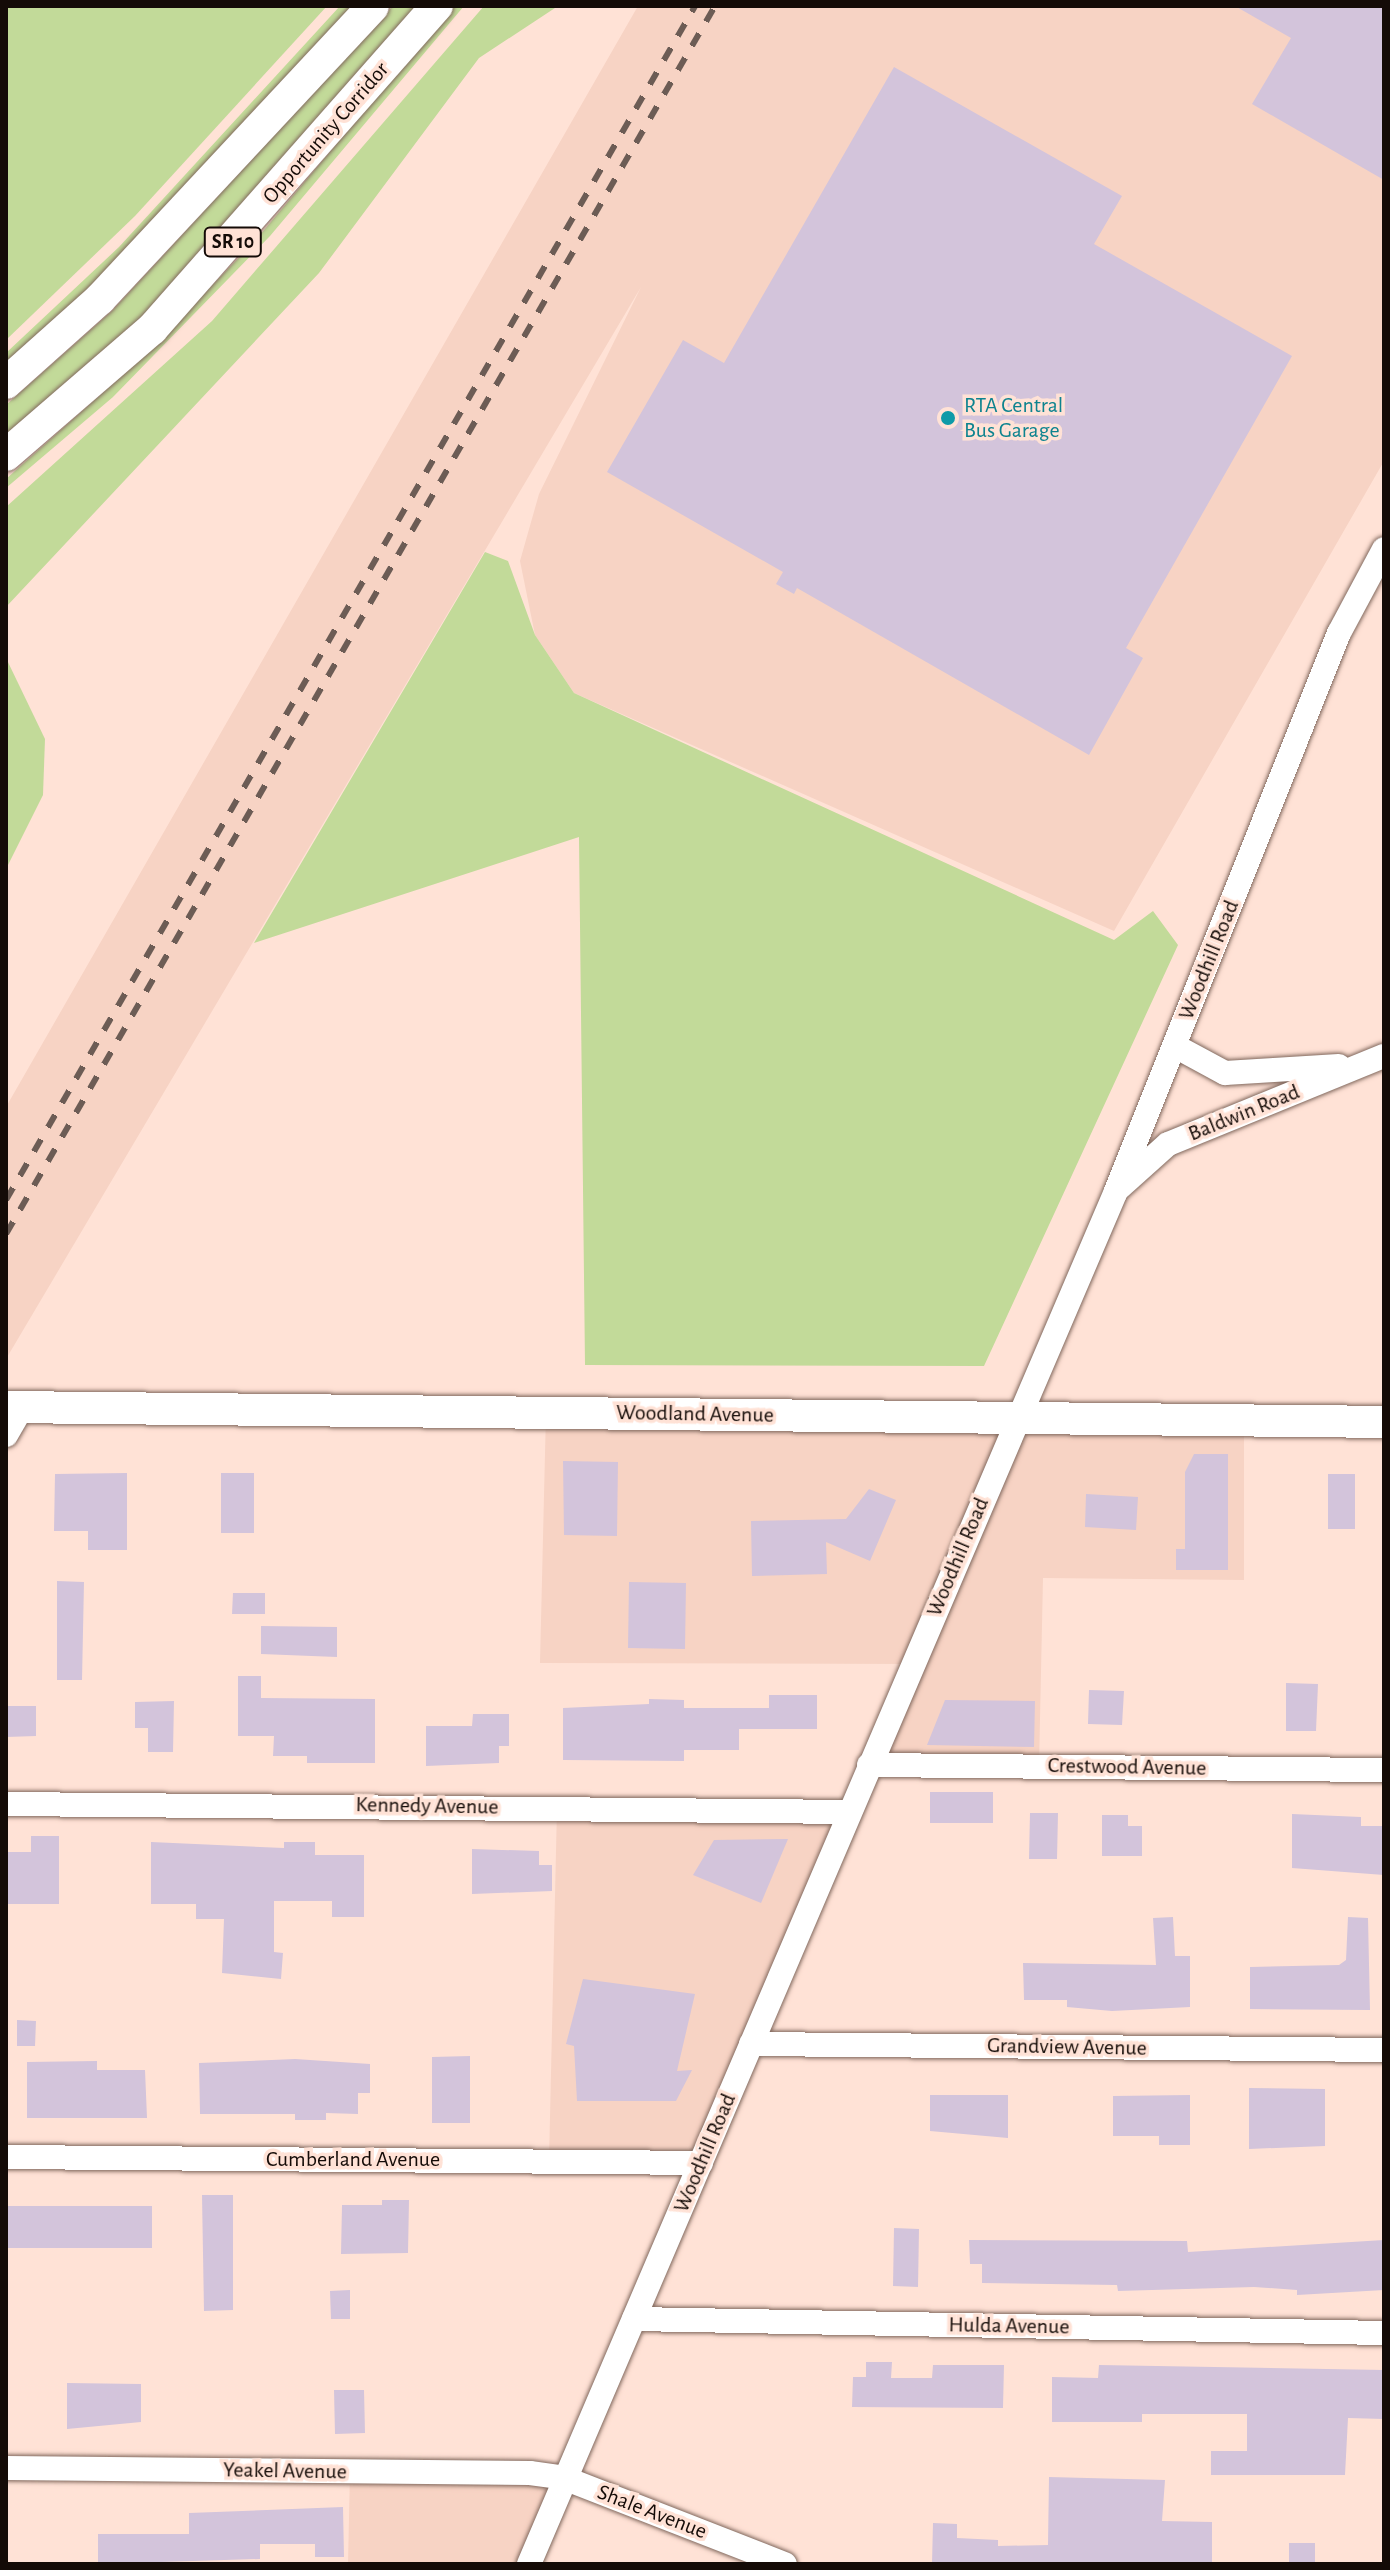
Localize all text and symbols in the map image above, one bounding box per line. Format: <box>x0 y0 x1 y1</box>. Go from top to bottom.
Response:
street label: Opportunity Corridor <box>257 57 395 209</box>
road number: SR 10 <box>203 226 263 258</box>
place label: RTA Central Bus Garage <box>964 392 1063 444</box>
marker: RTA Central Bus Garage <box>939 409 957 427</box>
street label: Woodhill Road <box>1173 896 1245 1024</box>
street label: Baldwin Road <box>1185 1079 1303 1147</box>
street label: Woodland Avenue <box>616 1399 774 1429</box>
street label: Woodhill Road <box>921 1494 995 1620</box>
street label: Crestwood Avenue <box>1047 1752 1207 1782</box>
street label: Kennedy Avenue <box>355 1792 499 1820</box>
street label: Grandview Avenue <box>987 2032 1147 2062</box>
street label: Woodhill Road <box>668 2090 742 2216</box>
street label: Cumberland Avenue <box>266 2147 440 2173</box>
street label: Hulda Avenue <box>948 2312 1070 2340</box>
street label: Yeakel Avenue <box>223 2457 347 2485</box>
street label: Shale Avenue <box>594 2479 710 2545</box>

